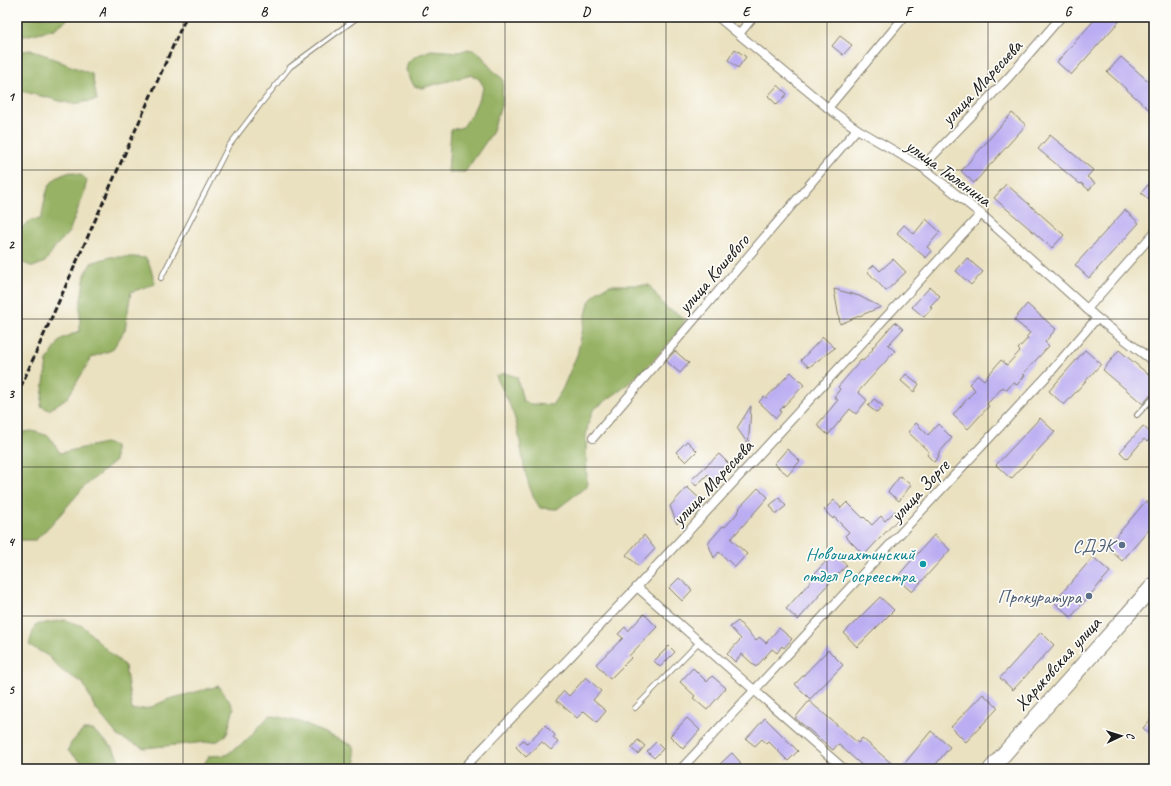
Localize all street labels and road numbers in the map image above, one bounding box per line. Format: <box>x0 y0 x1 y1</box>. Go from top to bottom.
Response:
street label: улица Маресьева <box>935 34 1029 131</box>
street label: улица Тюленина <box>900 133 997 213</box>
street label: улица Кошевого <box>672 228 756 319</box>
street label: улица Маресьева <box>666 434 760 531</box>
street label: улица Зорге <box>884 453 956 528</box>
street label: Харьковская улица <box>1009 610 1107 716</box>

